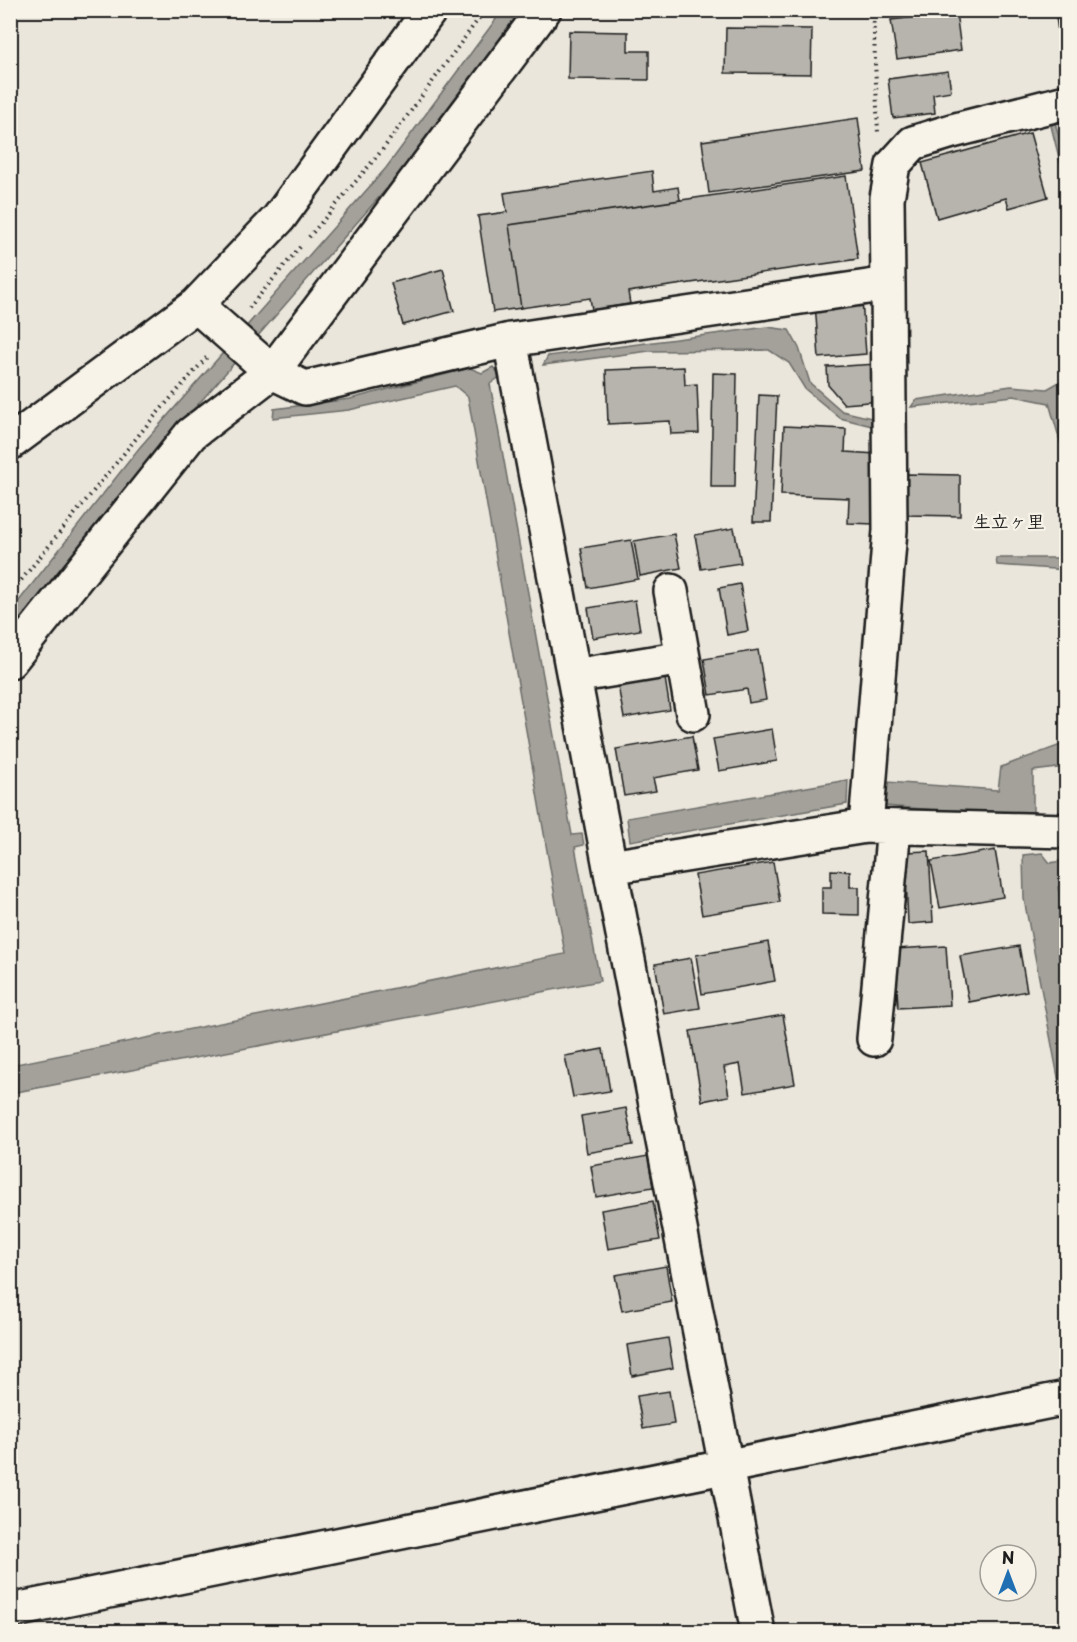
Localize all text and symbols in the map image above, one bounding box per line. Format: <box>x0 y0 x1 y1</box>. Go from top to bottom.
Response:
district label: 生立ヶ里 <box>973 507 1045 534</box>
north arrow <box>978 1543 1038 1603</box>
text: N <box>1002 1545 1014 1569</box>

